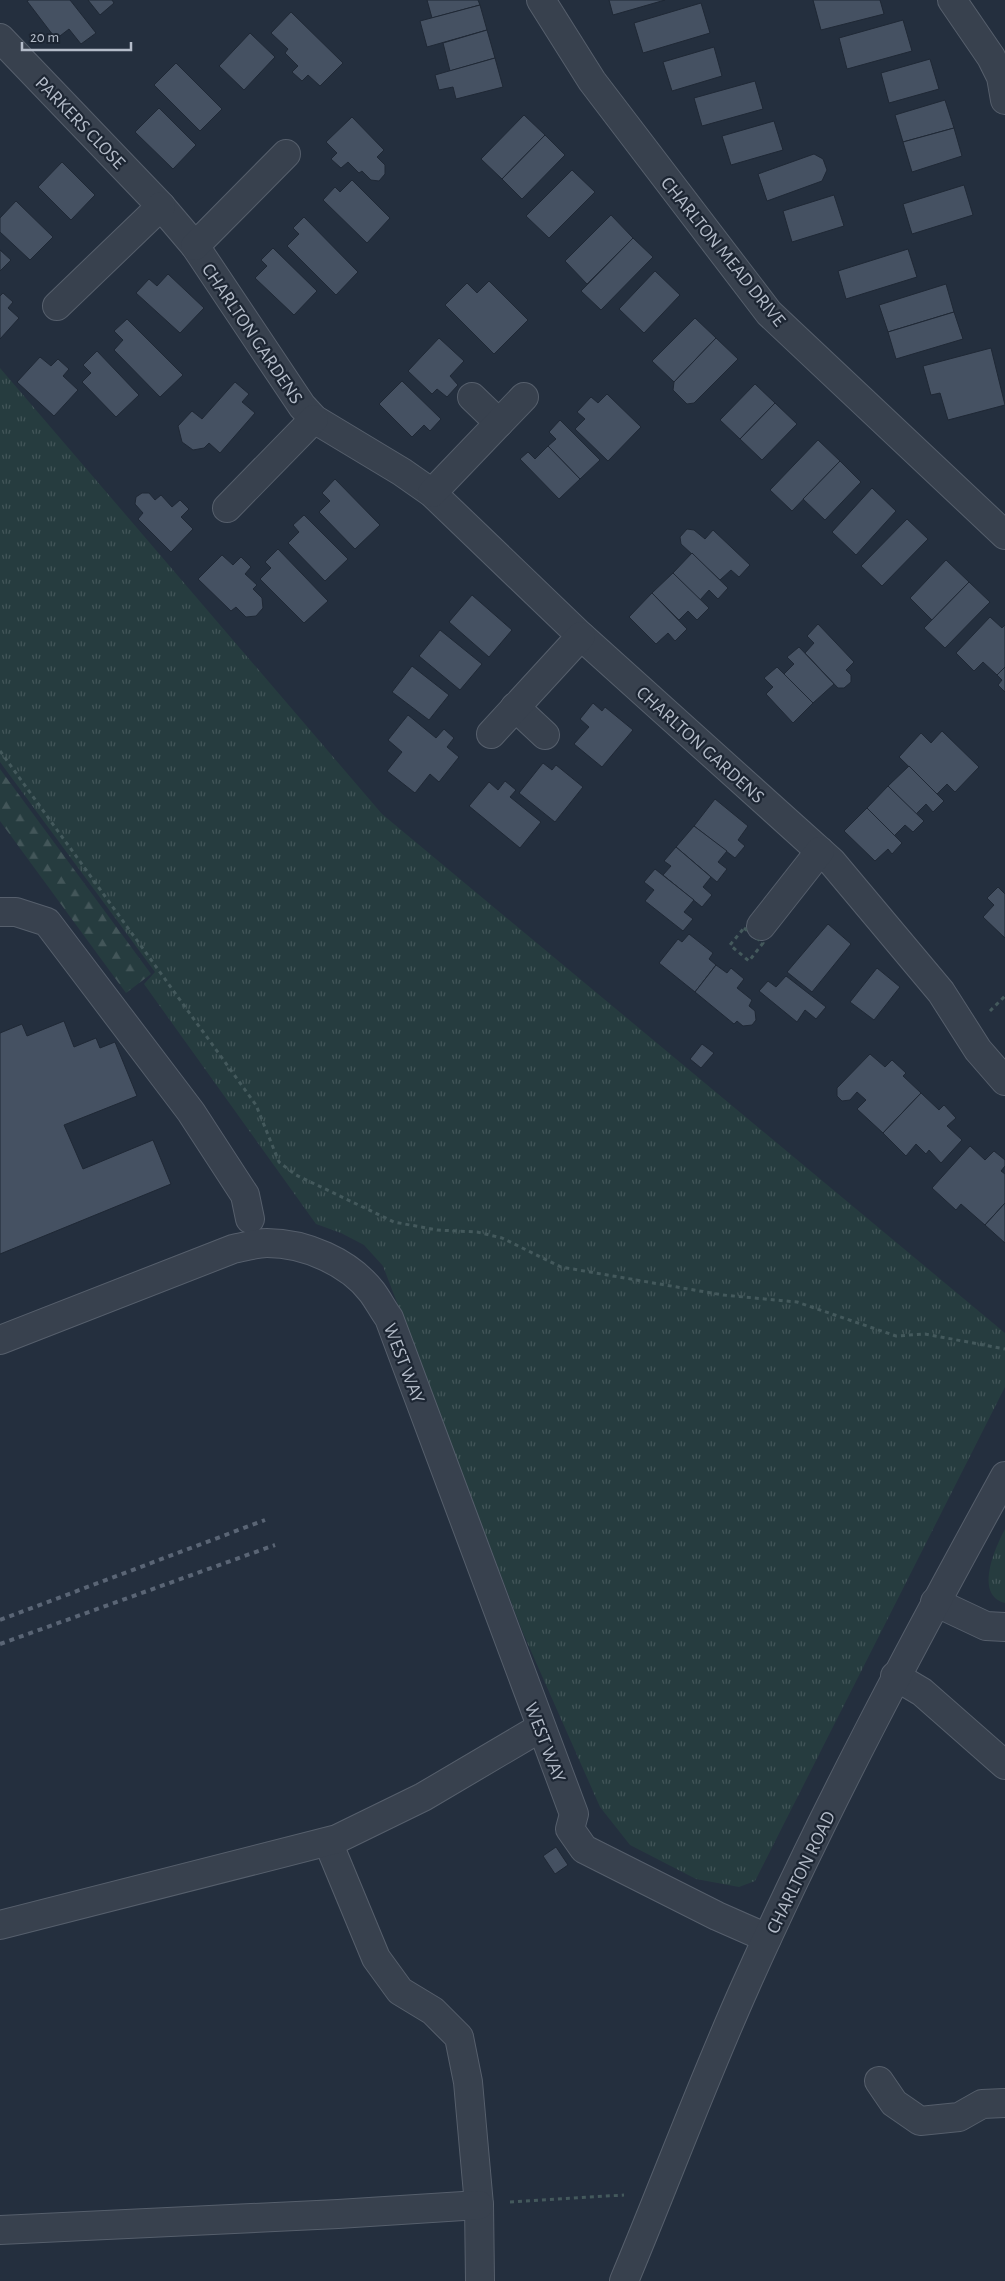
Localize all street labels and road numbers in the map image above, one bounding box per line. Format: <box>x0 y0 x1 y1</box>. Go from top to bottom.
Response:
street label: PARKERS CLOSE <box>31 73 128 173</box>
street label: CHARLTON MEAD DRIVE <box>657 174 789 330</box>
street label: CHARLTON GARDENS <box>198 260 306 407</box>
street label: CHARLTON GARDENS <box>633 683 767 807</box>
street label: WEST WAY <box>380 1321 428 1406</box>
street label: WEST WAY <box>521 1700 569 1785</box>
street label: CHARLTON ROAD <box>764 1808 839 1937</box>

